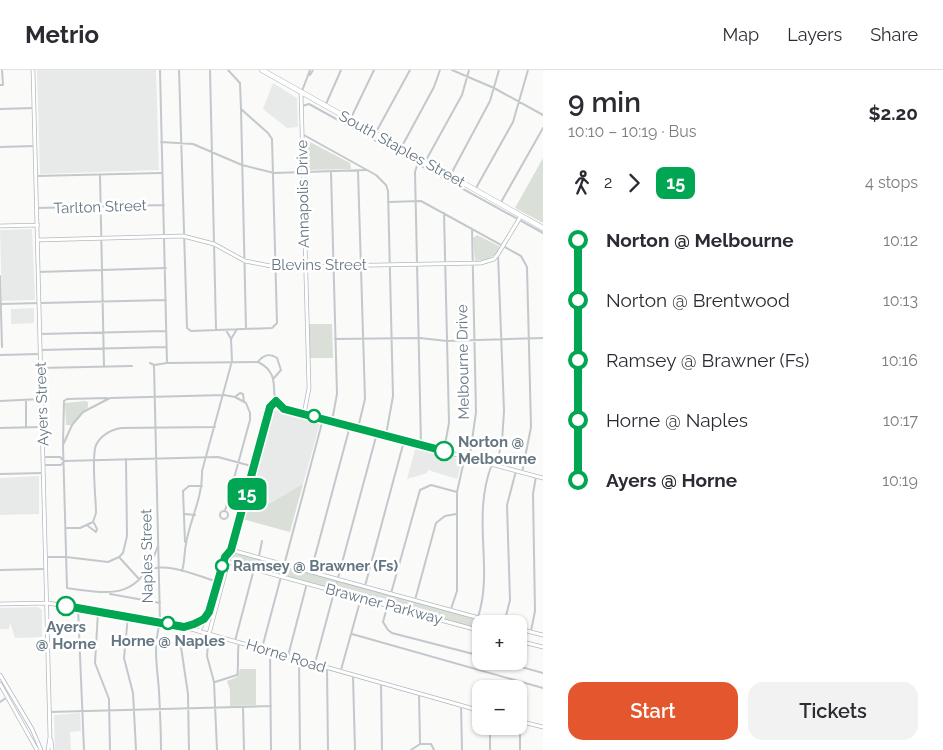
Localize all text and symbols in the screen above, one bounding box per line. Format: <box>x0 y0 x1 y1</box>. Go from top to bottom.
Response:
text: Metrio <box>25 20 99 49</box>
text: Map <box>723 24 759 45</box>
text: Layers <box>787 24 842 45</box>
text: Share <box>870 24 918 45</box>
text: 9 min <box>568 86 641 119</box>
text: $2.20 <box>869 102 918 124</box>
street label: South Staples Street <box>336 107 468 191</box>
text: 10:10 – 10:19 · Bus <box>568 122 697 141</box>
street label: Annapolis Drive <box>293 140 313 248</box>
icon: walk <box>568 169 596 197</box>
icon: forward <box>620 169 648 197</box>
text: 15 <box>666 172 685 193</box>
text: 2 <box>604 173 612 192</box>
text: 4 stops <box>865 173 918 192</box>
street label: Tarlton Street <box>53 196 147 218</box>
text: Norton @ Melbourne <box>606 229 794 251</box>
text: 10:12 <box>883 231 918 250</box>
street label: Blevins Street <box>271 256 367 274</box>
text: Norton @ Brentwood <box>606 289 790 311</box>
text: 10:13 <box>883 291 918 310</box>
street label: Melbourne Drive <box>453 304 473 420</box>
text: Ramsey @ Brawner (Fs) <box>606 349 809 371</box>
text: 10:16 <box>882 351 918 370</box>
street label: Ayers Street <box>32 362 52 446</box>
unlabelled marker <box>307 409 321 423</box>
text: Horne @ Naples <box>606 409 748 431</box>
text: 10:17 <box>883 411 918 430</box>
place label: Norton @ Melbourne <box>458 433 536 468</box>
marker: Norton @ Melbourne <box>434 441 454 461</box>
text: Ayers @ Horne <box>606 469 737 491</box>
text: 10:19 <box>882 471 918 490</box>
line badge: 15 <box>224 478 270 510</box>
text: 15 <box>238 483 256 504</box>
street label: Naples Street <box>137 509 157 603</box>
place label: Ramsey @ Brawner (Fs) <box>233 557 398 575</box>
marker: Ramsey @ Brawner (Fs) <box>215 559 229 573</box>
street label: Brawner Parkway <box>324 580 444 628</box>
marker: Ayers @ Horne <box>56 596 76 616</box>
map controls <box>472 615 527 735</box>
button: + <box>472 615 527 670</box>
marker: Horne @ Naples <box>161 616 175 630</box>
place label: Ayers @ Horne <box>36 618 96 653</box>
place label: Horne @ Naples <box>111 632 225 650</box>
street label: Horne Road <box>244 635 328 677</box>
button: − <box>472 680 527 735</box>
button: Start <box>568 682 738 740</box>
button: Tickets <box>748 682 918 740</box>

